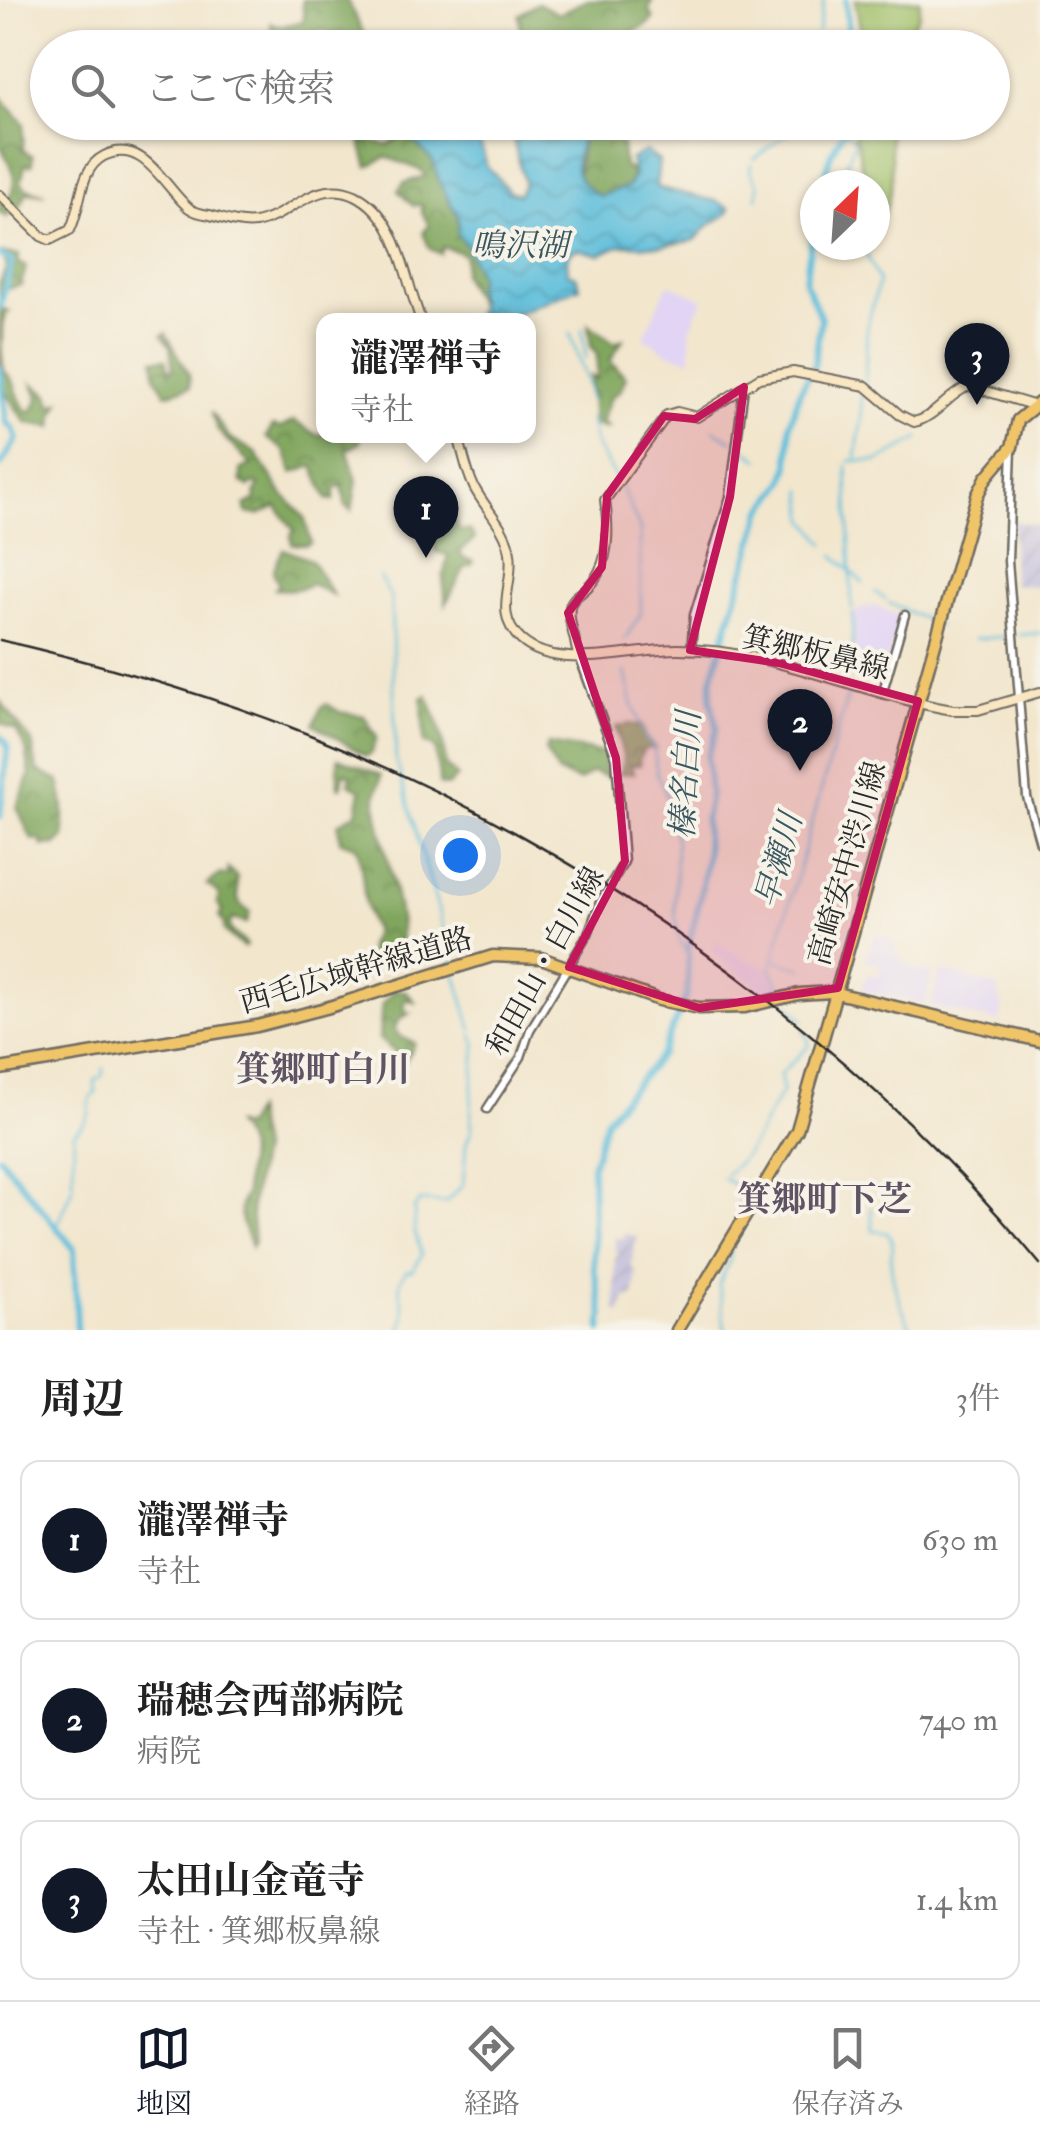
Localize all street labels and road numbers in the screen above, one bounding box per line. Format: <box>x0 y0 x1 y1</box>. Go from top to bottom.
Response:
street label: 箕郷板鼻線 <box>739 619 893 688</box>
street label: 高崎安中渋川線 <box>801 757 894 969</box>
street label: 和田山・白川線 <box>478 860 613 1062</box>
street label: 西毛広域幹線道路 <box>236 920 477 1021</box>

